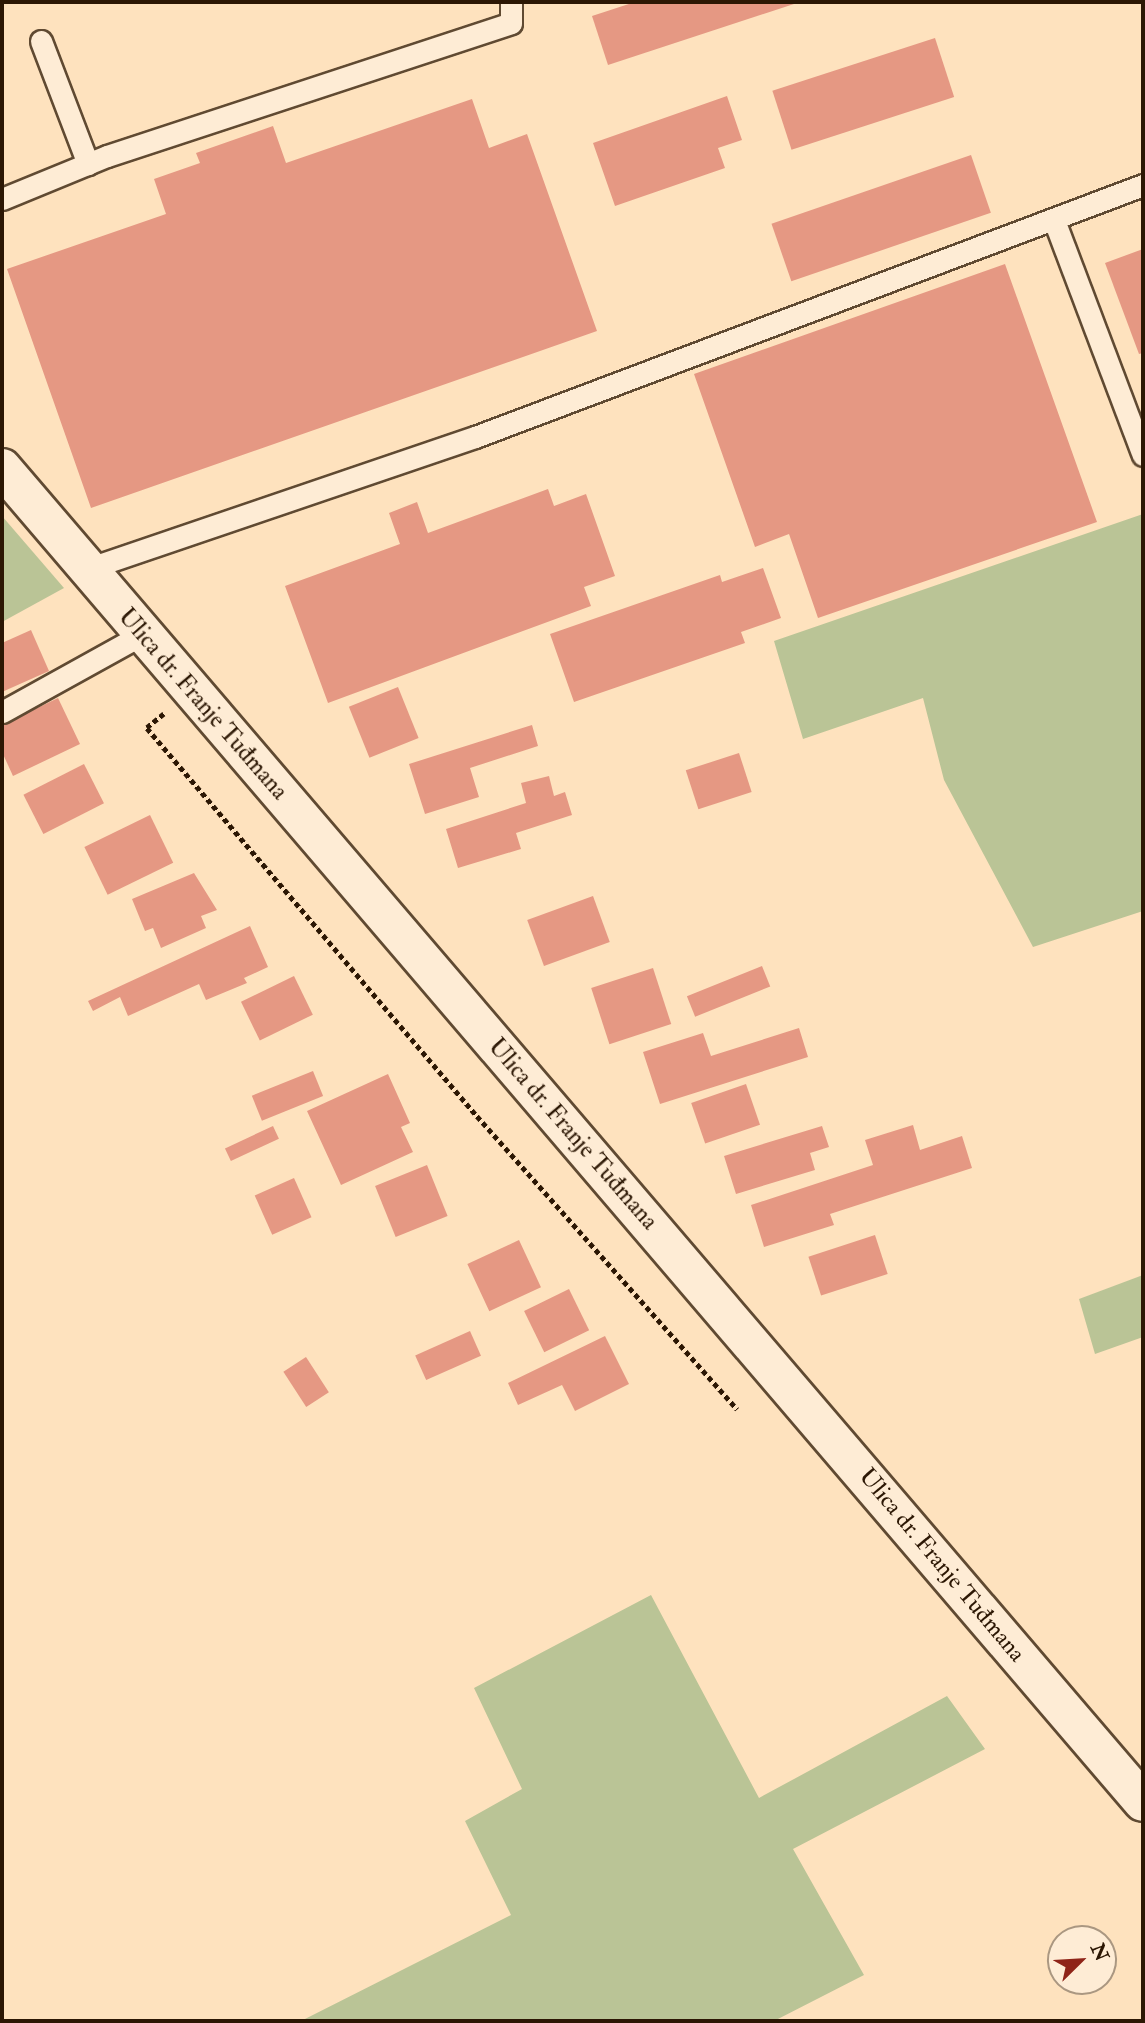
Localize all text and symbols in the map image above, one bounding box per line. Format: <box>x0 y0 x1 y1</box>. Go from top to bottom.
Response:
street label: Ulica dr. Franje Tuđmana <box>112 603 294 805</box>
street label: Ulica dr. Franje Tuđmana <box>482 1033 664 1235</box>
street label: Ulica dr. Franje Tuđmana <box>853 1462 1031 1668</box>
north arrow <box>1047 1925 1117 1995</box>
text: N <box>1085 1940 1114 1965</box>

